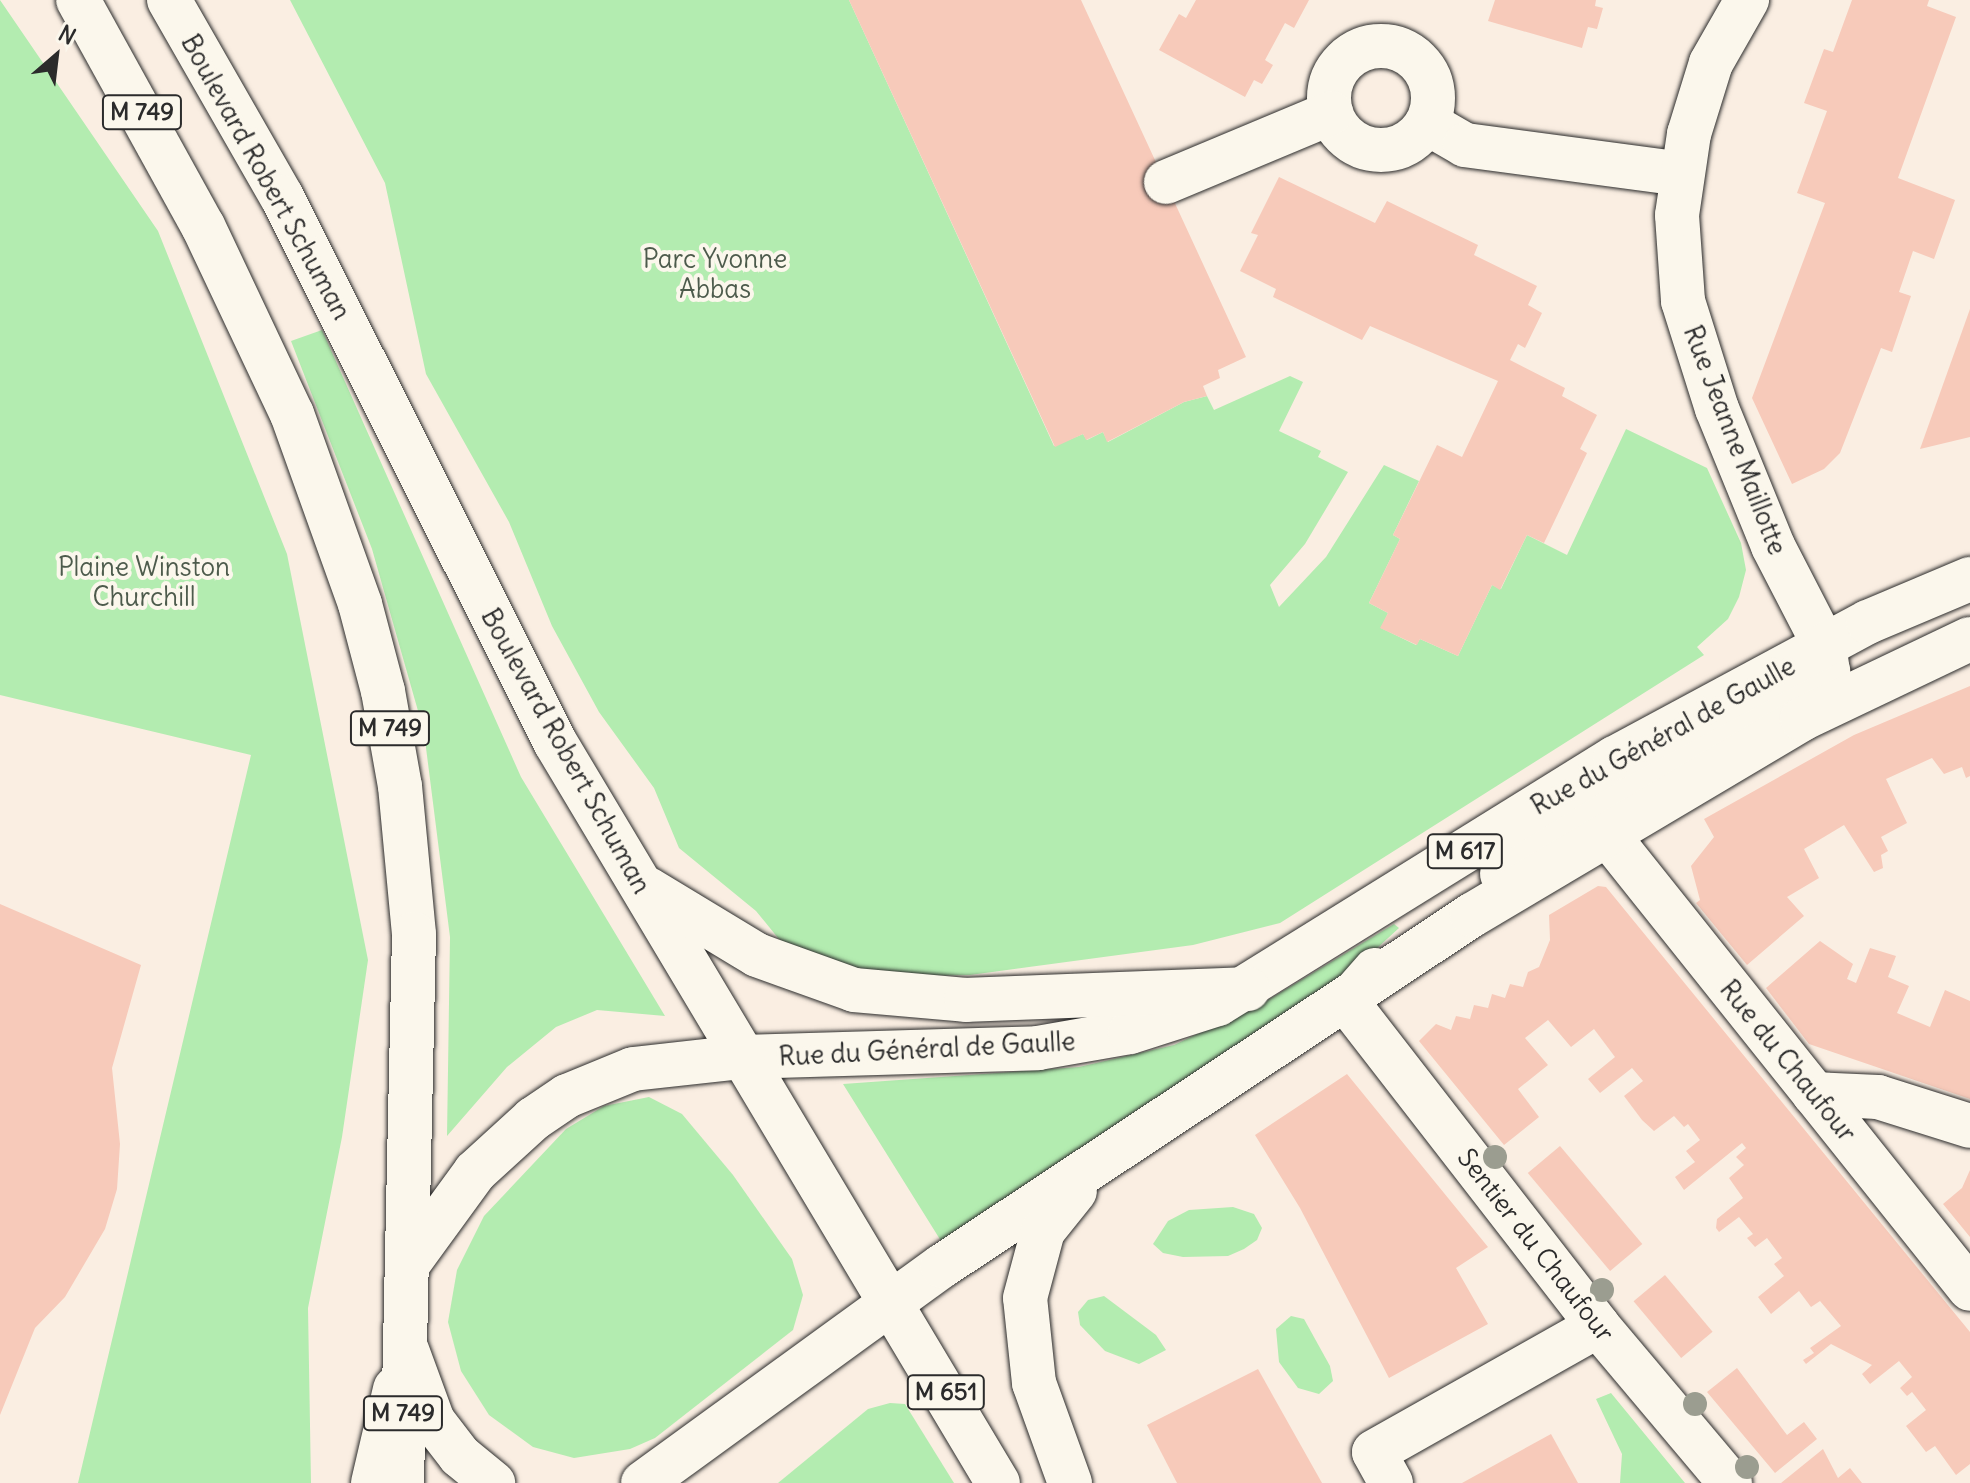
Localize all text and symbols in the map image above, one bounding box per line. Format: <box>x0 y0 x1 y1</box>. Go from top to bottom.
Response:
north arrow <box>16 16 96 96</box>
text: N <box>54 19 81 51</box>
street label: Boulevard Robert Schuman <box>175 29 357 325</box>
road number: M 749 <box>100 92 184 132</box>
park label: Parc Yvonne Abbas <box>643 243 787 304</box>
street label: Rue Jeanne Maillotte <box>1677 321 1793 559</box>
park label: Plaine Winston Churchill <box>58 551 230 612</box>
street label: Boulevard Robert Schuman <box>475 603 657 899</box>
street label: Rue du Général de Gaulle <box>1526 650 1800 822</box>
road number: M 749 <box>348 708 432 748</box>
road number: M 617 <box>1425 831 1505 871</box>
street label: Rue du Chaufour <box>1713 974 1863 1148</box>
street label: Rue du Général de Gaulle <box>778 1026 1076 1072</box>
street label: Sentier du Chaufour <box>1451 1142 1621 1348</box>
road number: M 651 <box>906 1372 986 1412</box>
road number: M 749 <box>361 1393 445 1433</box>

